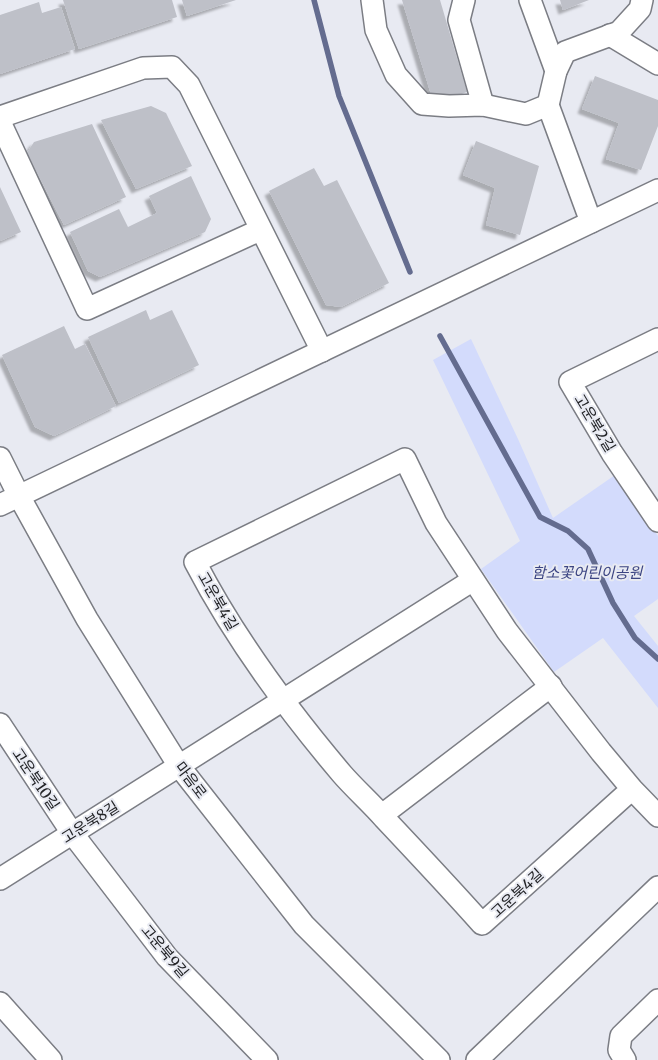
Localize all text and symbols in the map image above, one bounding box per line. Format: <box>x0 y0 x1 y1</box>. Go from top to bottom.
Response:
street label: 고운북2길 <box>570 391 620 455</box>
park label: 함소꽃어린이공원 <box>532 563 643 582</box>
street label: 고운북4길 <box>194 568 242 634</box>
street label: 고운북10길 <box>8 744 64 814</box>
street label: 마음로 <box>171 758 211 802</box>
street label: 고운북8길 <box>58 797 122 847</box>
street label: 고운북4길 <box>487 864 547 922</box>
street label: 고운북9길 <box>137 920 193 982</box>

